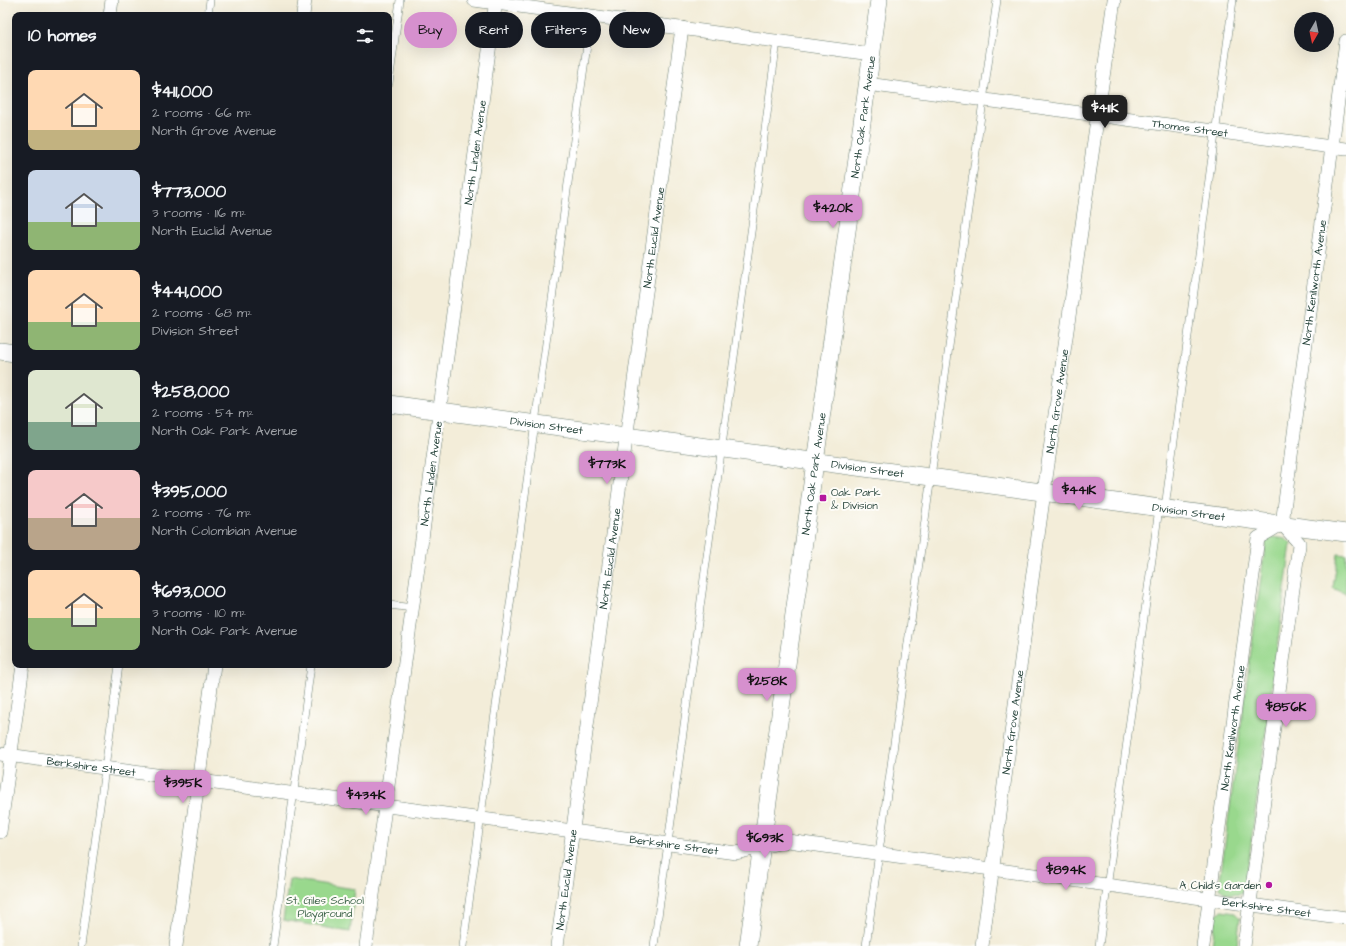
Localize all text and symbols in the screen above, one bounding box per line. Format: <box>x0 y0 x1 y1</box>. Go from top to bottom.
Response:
chip: Buy <box>404 12 457 48</box>
chip: Rent <box>465 12 523 48</box>
chip: Filters <box>531 12 601 48</box>
chip: New <box>609 12 665 48</box>
north arrow <box>1294 12 1334 52</box>
map controls <box>1294 12 1334 52</box>
text: 10 homes <box>28 24 97 48</box>
icon: filters <box>354 25 376 47</box>
street label: North Oak Park Avenue <box>847 55 879 179</box>
text: $411,000 <box>152 80 213 104</box>
icon: home <box>60 86 108 134</box>
pin: $411K <box>1077 95 1133 129</box>
street label: North Linden Avenue <box>461 99 490 206</box>
text: $411K <box>1091 99 1119 117</box>
text: 2 rooms · 66 m² <box>152 104 252 122</box>
street label: Thomas Street <box>1151 116 1229 141</box>
text: North Grove Avenue <box>152 122 276 140</box>
text: $773,000 <box>152 180 226 204</box>
icon: home <box>60 186 108 234</box>
street label: North Euclid Avenue <box>640 186 668 289</box>
pin: $420K <box>805 195 861 229</box>
text: $420K <box>813 199 853 217</box>
text: 3 rooms · 116 m² <box>152 204 246 222</box>
street label: North Kenilworth Avenue <box>1299 219 1330 346</box>
text: North Euclid Avenue <box>152 222 272 240</box>
text: $441,000 <box>152 280 222 304</box>
icon: home <box>60 286 108 334</box>
text: 2 rooms · 68 m² <box>152 304 252 322</box>
text: Division Street <box>152 322 239 340</box>
street label: North Grove Avenue <box>1043 348 1072 454</box>
text: $258,000 <box>152 380 229 404</box>
icon: home <box>60 386 108 434</box>
text: 2 rooms · 54 m² <box>152 404 254 422</box>
street label: North Oak Park Avenue <box>798 411 830 536</box>
street label: Division Street <box>509 413 584 438</box>
street label: North Linden Avenue <box>417 420 446 527</box>
text: North Oak Park Avenue <box>152 422 298 440</box>
pin: $773K <box>579 451 635 485</box>
text: $773K <box>588 455 626 473</box>
street label: Division Street <box>830 457 906 481</box>
pin: $441K <box>1051 477 1107 511</box>
text: $395,000 <box>152 480 227 504</box>
text: $441K <box>1062 481 1096 499</box>
place label: Oak Park & Division <box>831 485 881 513</box>
icon: home <box>60 486 108 534</box>
marker: Oak Park & Division <box>818 493 828 503</box>
street label: Division Street <box>1151 500 1227 525</box>
text: 2 rooms · 76 m² <box>152 504 252 522</box>
street label: North Euclid Avenue <box>596 507 625 610</box>
text: North Colombian Avenue <box>152 522 297 540</box>
text: $693,000 <box>152 580 226 604</box>
icon: home <box>60 586 108 634</box>
text: 3 rooms · 110 m² <box>152 604 246 622</box>
text: North Oak Park Avenue <box>152 622 298 640</box>
street label: North Kenilworth Avenue <box>1217 664 1249 792</box>
pin: $258K <box>739 668 795 702</box>
street label: North Grove Avenue <box>999 669 1028 775</box>
text: $258K <box>747 672 787 690</box>
pin: $856K <box>1258 694 1314 728</box>
text: $856K <box>1266 698 1306 716</box>
street label: Berkshire Street <box>46 753 137 780</box>
pin: $395K <box>155 770 211 804</box>
text: $395K <box>164 774 202 792</box>
pin: $434K <box>338 782 394 816</box>
text: $434K <box>346 786 386 804</box>
pin: $693K <box>737 825 793 859</box>
street label: North Euclid Avenue <box>552 828 581 931</box>
text: $693K <box>746 829 784 847</box>
street label: Berkshire Street <box>628 832 720 859</box>
pin: $894K <box>1038 857 1094 891</box>
text: $894K <box>1046 861 1086 879</box>
place label: A Child's Garden <box>1179 878 1261 893</box>
marker: A Child's Garden <box>1264 880 1274 890</box>
park label: St. Giles School Playground <box>286 893 364 922</box>
street label: Berkshire Street <box>1221 894 1312 921</box>

